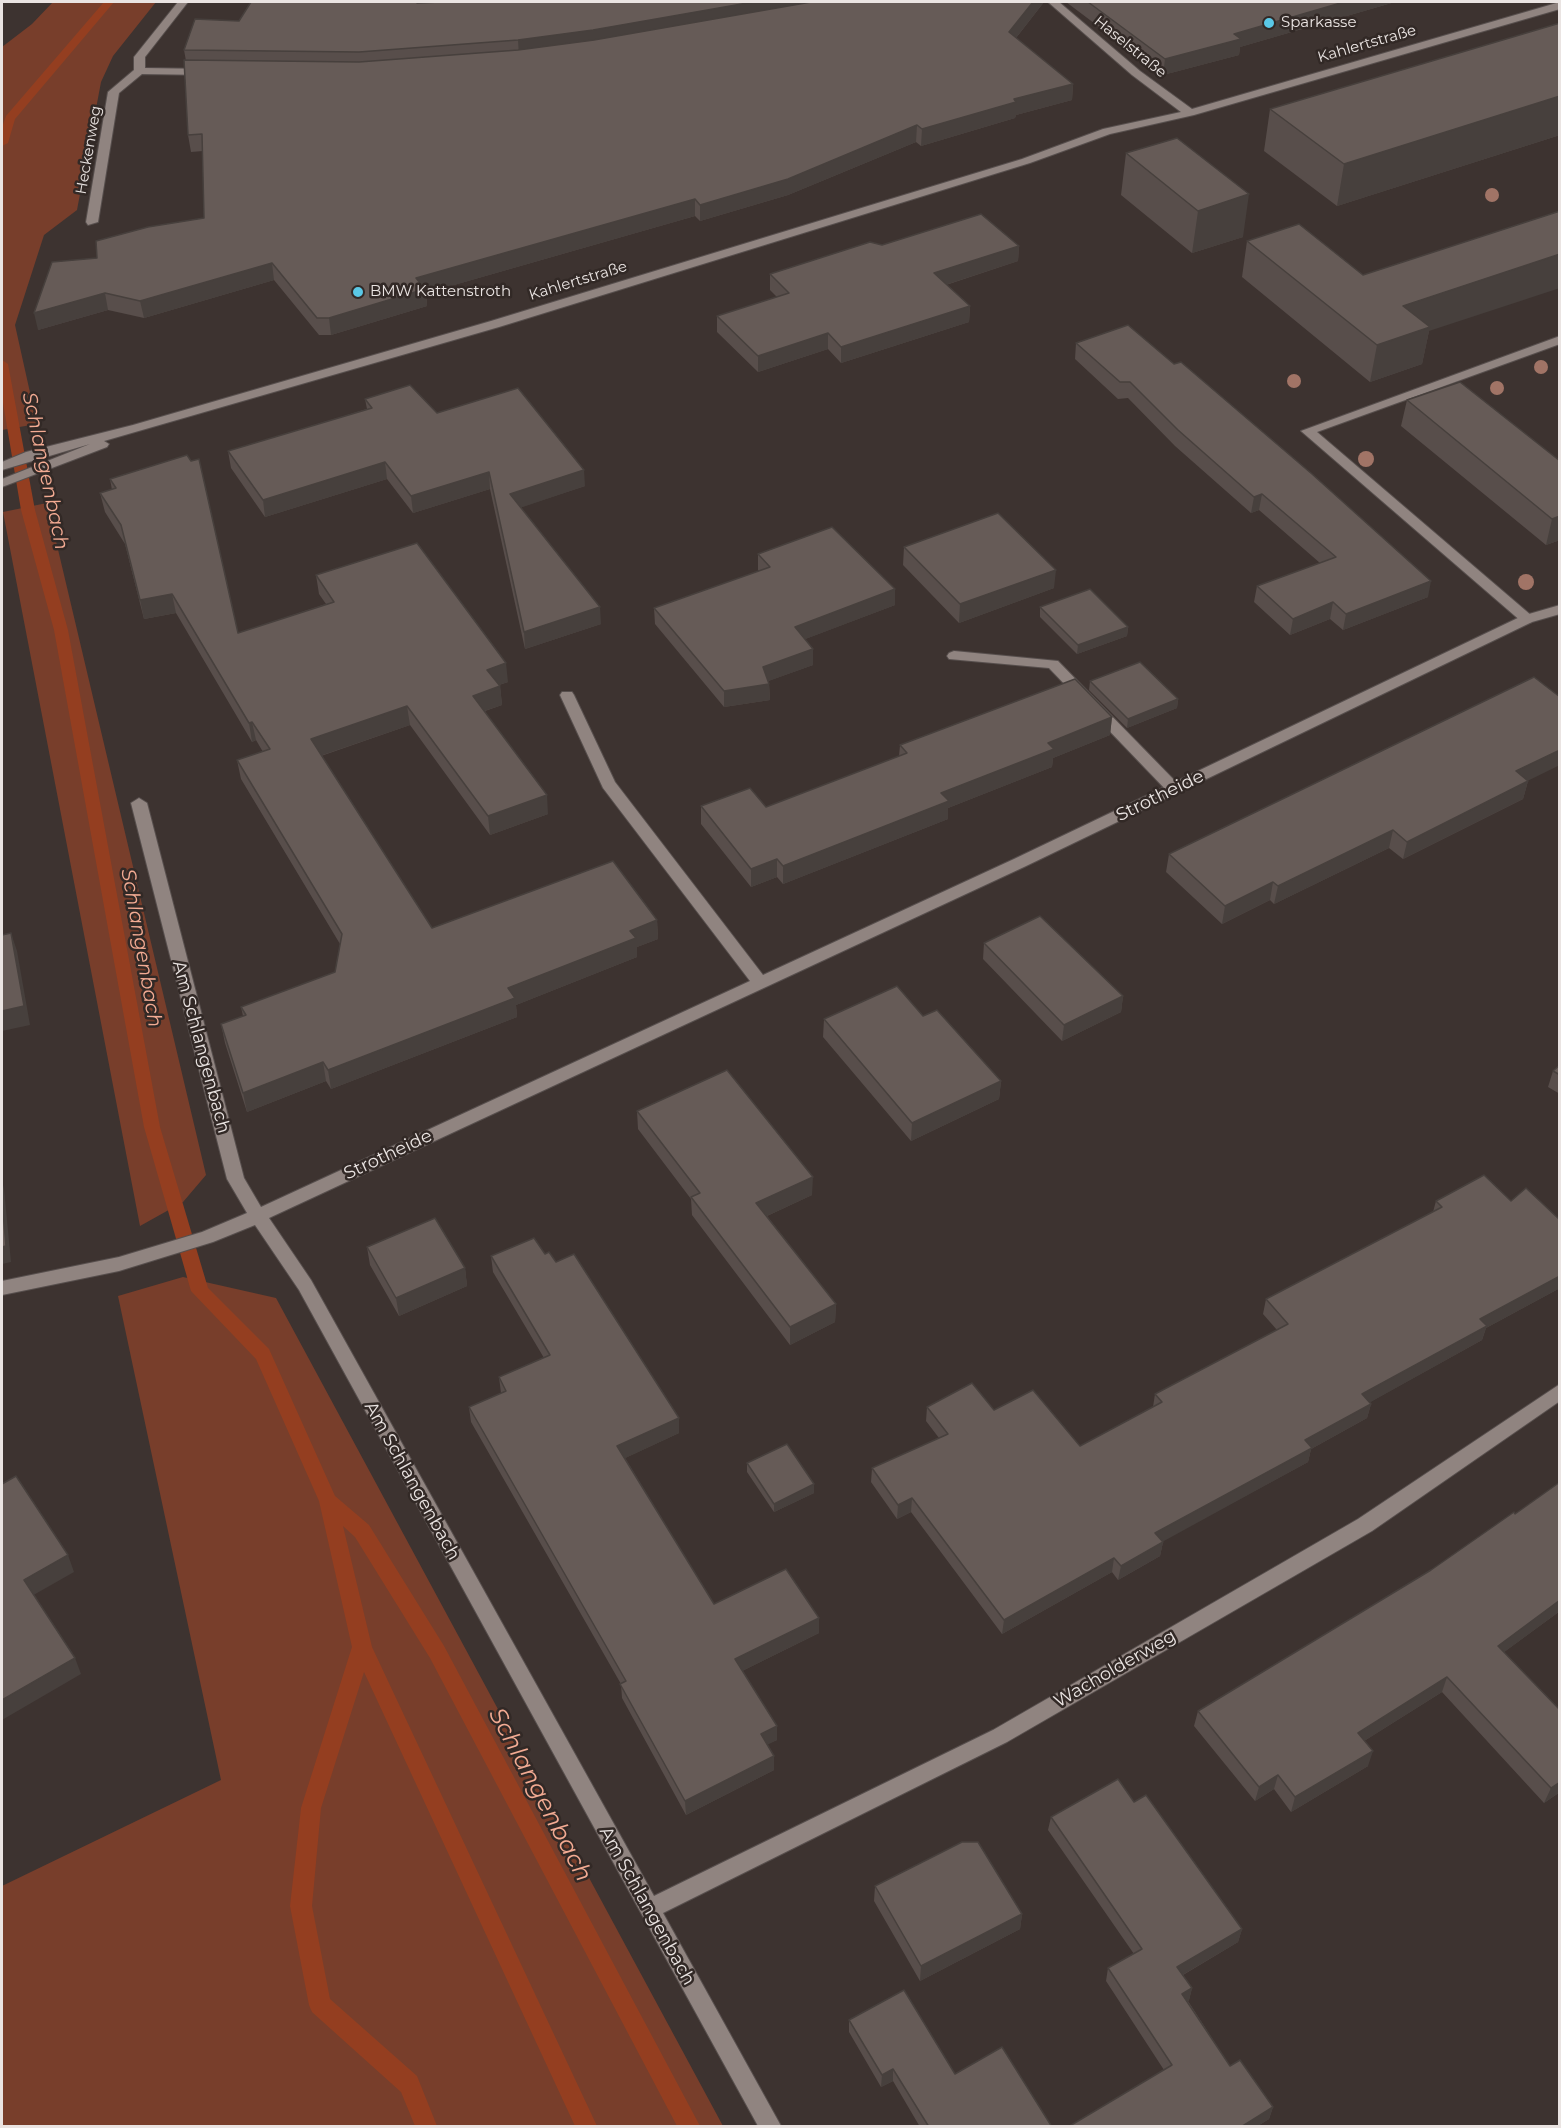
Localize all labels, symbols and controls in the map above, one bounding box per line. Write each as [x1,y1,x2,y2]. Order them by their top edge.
street label: Haselstraße [1090,12,1170,82]
place label: Sparkasse [1281,14,1356,32]
marker: Sparkasse [1262,16,1276,30]
street label: Kahlertstraße [1316,21,1418,67]
street label: Heckenweg [72,104,106,196]
street label: Kahlertstraße [527,258,629,304]
place label: BMW Kattenstroth [370,283,511,301]
marker: BMW Kattenstroth [351,285,365,299]
water label: Schlangenbach [17,390,73,552]
street label: Strotheide [1113,765,1207,827]
water label: Schlangenbach [115,867,167,1029]
street label: Am Schlangenbach [168,958,234,1136]
street label: Strotheide [340,1125,436,1185]
street label: Am Schlangenbach [359,1398,465,1564]
street label: Wacholderweg [1050,1625,1180,1713]
water label: Schlangenbach [482,1703,598,1887]
street label: Am Schlangenbach [594,1823,700,1989]

